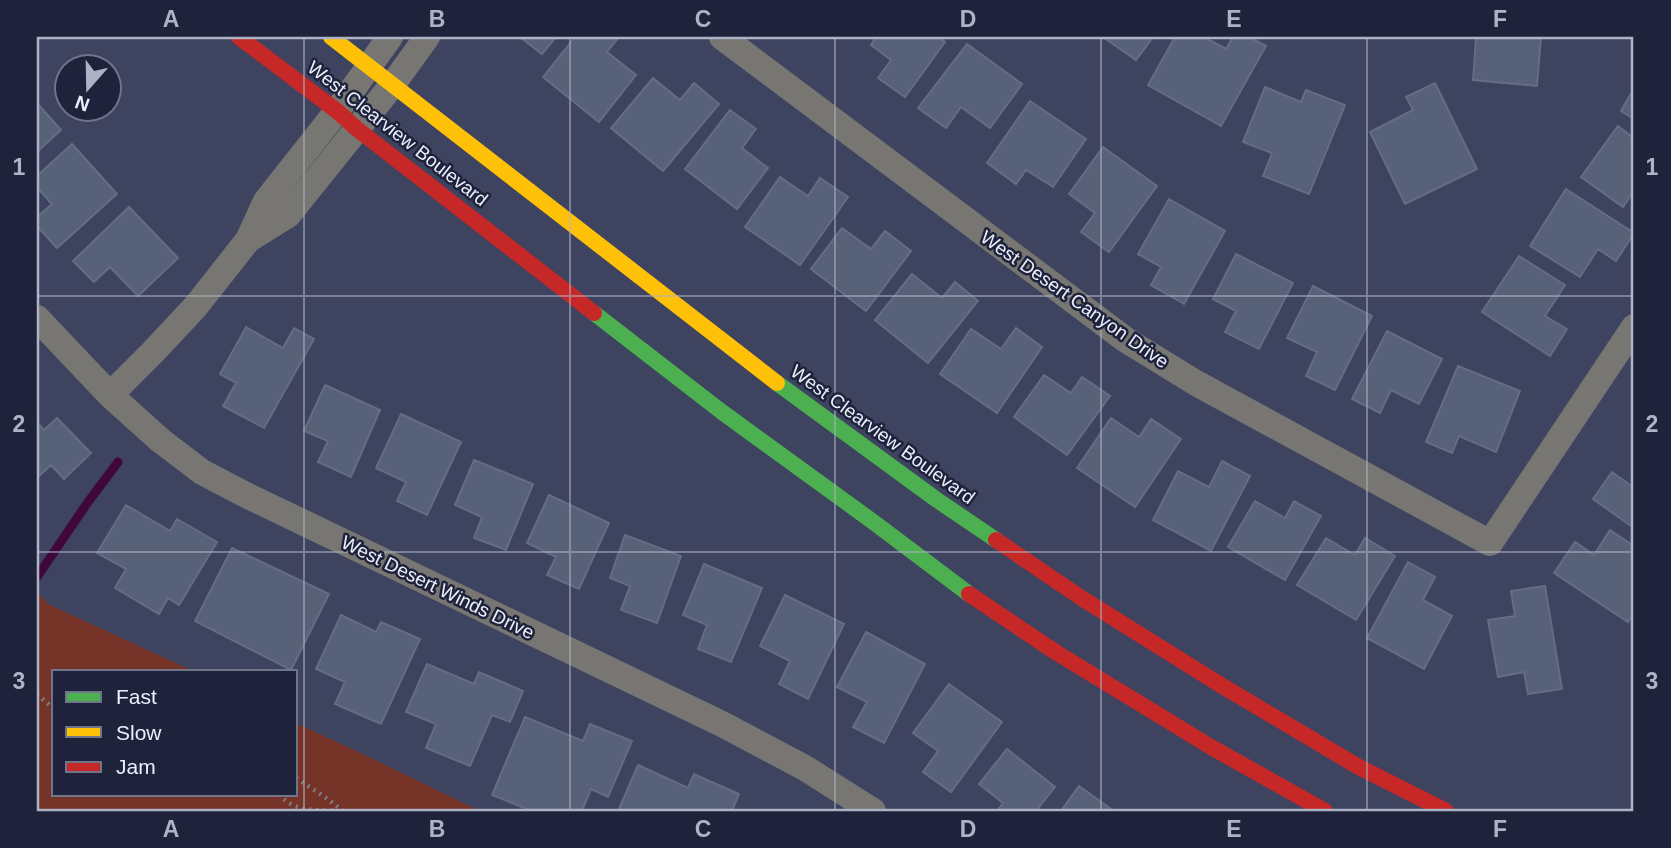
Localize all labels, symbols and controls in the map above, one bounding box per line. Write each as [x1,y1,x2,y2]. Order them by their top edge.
text: A [163,6,179,32]
text: B [429,6,445,32]
text: C [695,6,711,32]
text: D [960,6,976,32]
text: E [1226,6,1242,32]
text: F [1493,6,1507,32]
north arrow [52,52,122,122]
street label: West Clearview Boulevard [304,57,492,210]
text: N [72,91,92,116]
text: 1 [13,154,26,180]
text: 1 [1646,154,1659,180]
street label: West Desert Canyon Drive [977,226,1173,372]
street label: West Clearview Boulevard [787,361,979,508]
text: 2 [13,411,25,437]
text: 2 [1646,411,1658,437]
street label: West Desert Winds Drive [338,532,538,643]
text: 3 [13,668,25,694]
text: 3 [1646,668,1658,694]
legend [52,670,298,796]
text: Fast [116,685,157,708]
text: Slow [116,721,162,744]
text: Jam [116,755,156,778]
text: A [163,816,179,842]
text: B [429,816,445,842]
text: C [695,816,711,842]
text: D [960,816,976,842]
text: E [1226,816,1242,842]
text: F [1493,816,1507,842]

